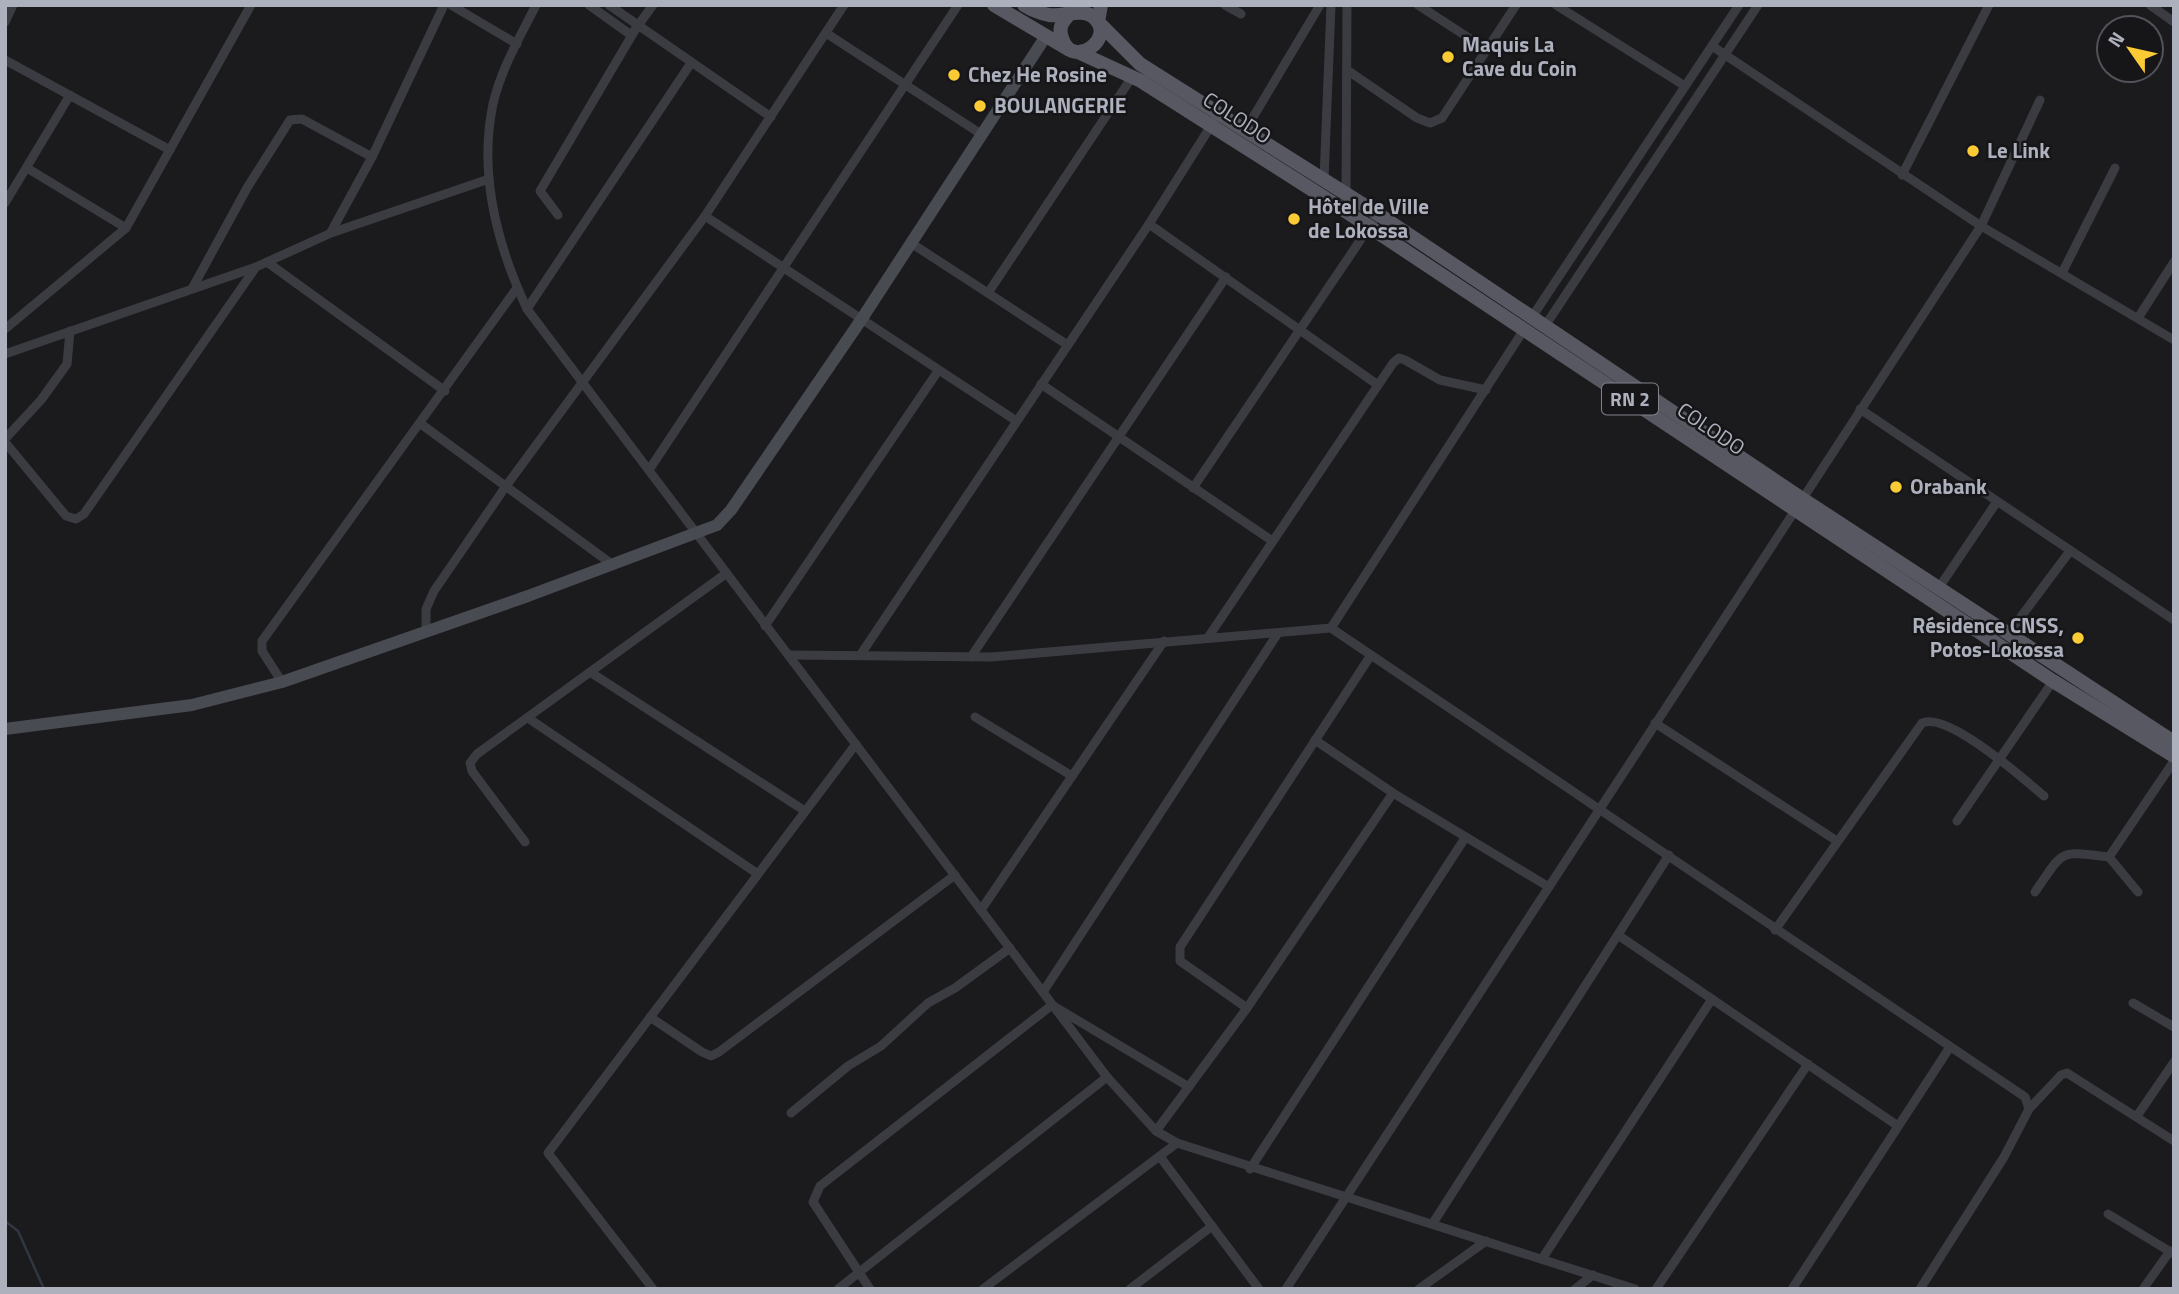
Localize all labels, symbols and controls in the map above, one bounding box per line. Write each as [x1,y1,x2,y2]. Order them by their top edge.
north arrow [2095,14,2165,84]
text: N [2100,26,2131,53]
place label: Maquis La Cave du Coin [1462,28,1577,84]
marker: Maquis La Cave du Coin [1440,49,1456,65]
place label: Chez He Rosine [968,58,1107,90]
marker: Chez He Rosine [946,67,962,83]
street label: COLODO [1197,83,1278,151]
place label: BOULANGERIE [994,89,1126,121]
marker: BOULANGERIE [972,98,988,114]
place label: Le Link [1987,134,2050,166]
marker: Le Link [1965,143,1981,159]
place label: Hôtel de Ville de Lokossa [1308,190,1429,246]
marker: Hôtel de Ville de Lokossa [1286,211,1302,227]
road number: RN 2 [1602,384,1658,414]
street label: COLODO [1671,394,1752,463]
place label: Orabank [1910,470,1987,502]
marker: Orabank [1888,479,1904,495]
place label: Résidence CNSS, Potos-Lokossa [1912,609,2064,665]
marker: Résidence CNSS, Potos-Lokossa [2070,630,2086,646]

